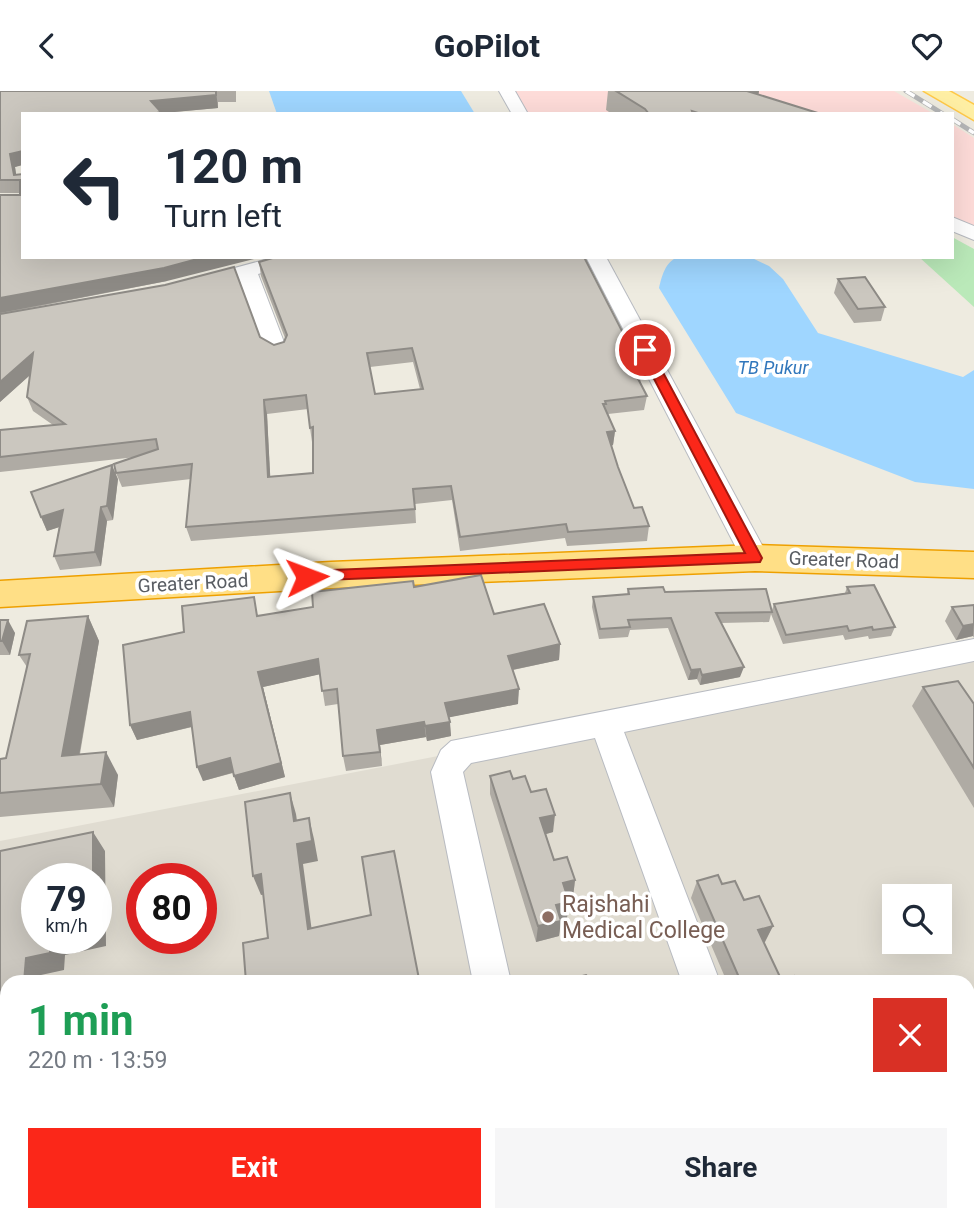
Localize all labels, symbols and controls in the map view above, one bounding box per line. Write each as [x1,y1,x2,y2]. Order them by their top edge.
icon: back [28,27,66,65]
text: GoPilot [434,27,540,65]
icon: heart [908,27,946,65]
text: 120 m [164,138,303,195]
icon: left [49,140,140,231]
text: Turn left [164,197,282,235]
pin [615,320,675,380]
icon: arrive [626,331,664,369]
water label: TB Pukur [738,357,809,378]
position arrow [270,540,344,614]
street label: Greater Road [788,547,900,573]
street label: Greater Road [137,569,249,597]
speed limit sign: 80 [126,863,217,954]
text: 79 [46,879,87,920]
map controls [882,884,952,954]
button: search [882,884,952,954]
place label: Rajshahi Medical College [562,891,725,944]
marker: Rajshahi Medical College [540,909,556,925]
text: km/h [45,915,88,936]
text: 1 min [28,996,134,1045]
button: close [873,998,947,1072]
text: 220 m · 13:59 [28,1047,167,1074]
button: Exit [28,1128,481,1208]
button: Share [495,1128,947,1208]

